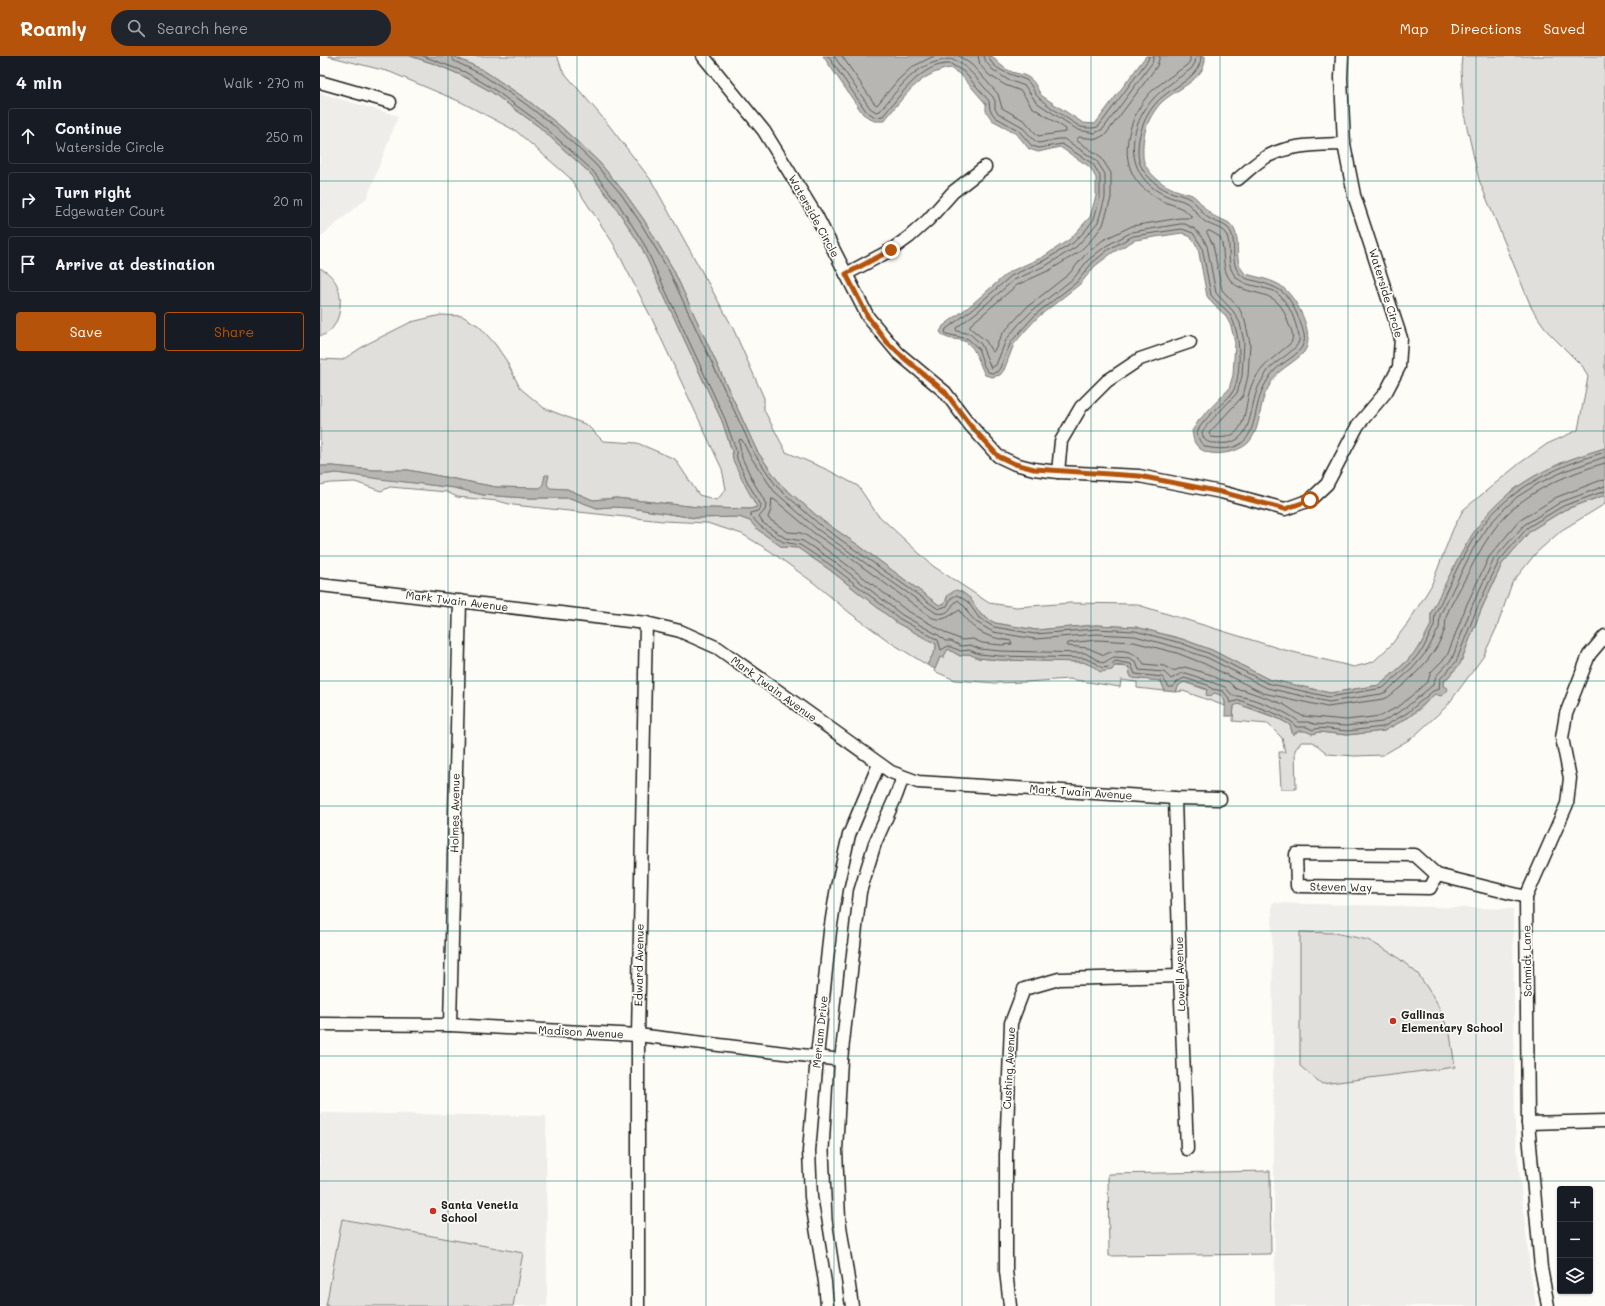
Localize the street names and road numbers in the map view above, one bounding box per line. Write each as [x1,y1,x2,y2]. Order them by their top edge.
street label: Waterside Circle [785,172,844,260]
street label: Waterside Circle [1366,246,1407,339]
street label: Mark Twain Avenue [405,587,509,614]
street label: Mark Twain Avenue [728,652,821,725]
street label: Holmes Avenue [446,773,463,853]
street label: Mark Twain Avenue [1029,780,1133,803]
street label: Steven Way [1310,878,1373,895]
street label: Edward Avenue [630,923,647,1006]
street label: Schmidt Lane [1518,925,1535,997]
street label: Lowell Avenue [1171,936,1188,1012]
street label: Meriam Drive [808,995,831,1069]
street label: Madison Avenue [538,1022,624,1041]
street label: Cushing Avenue [999,1026,1018,1110]

